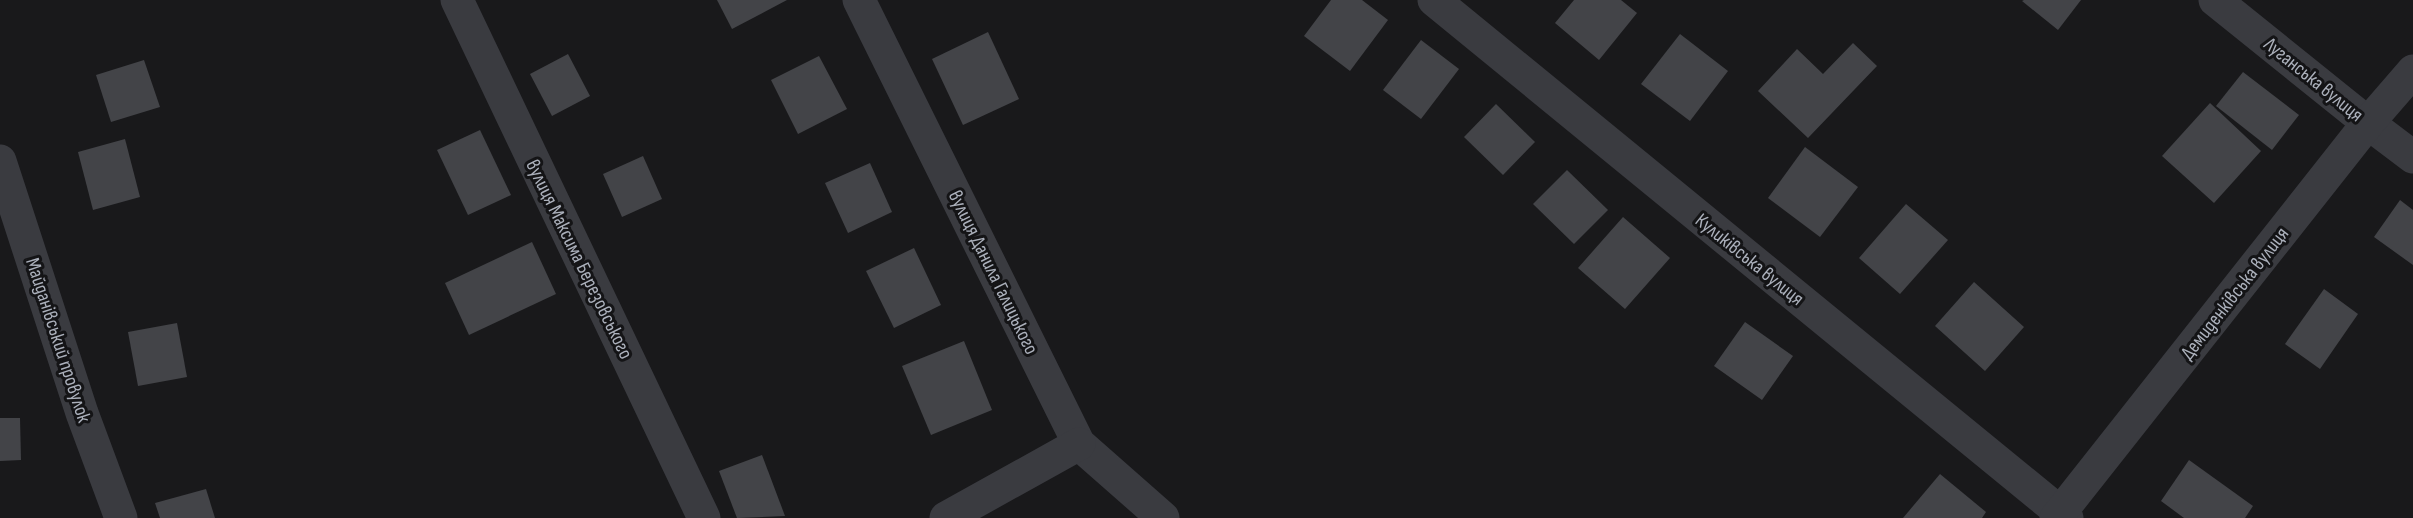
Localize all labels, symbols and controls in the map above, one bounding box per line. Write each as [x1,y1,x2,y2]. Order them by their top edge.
street label: Луганська вулиця [2258,32,2368,127]
street label: вулиця Максима Березовського [520,156,638,363]
street label: вулиця Данила Галицького [943,187,1043,358]
street label: Куликівська вулиця [1690,209,1809,311]
street label: Демиденківська вулиця [2176,222,2294,365]
street label: Майданівський провулок [20,255,96,426]

